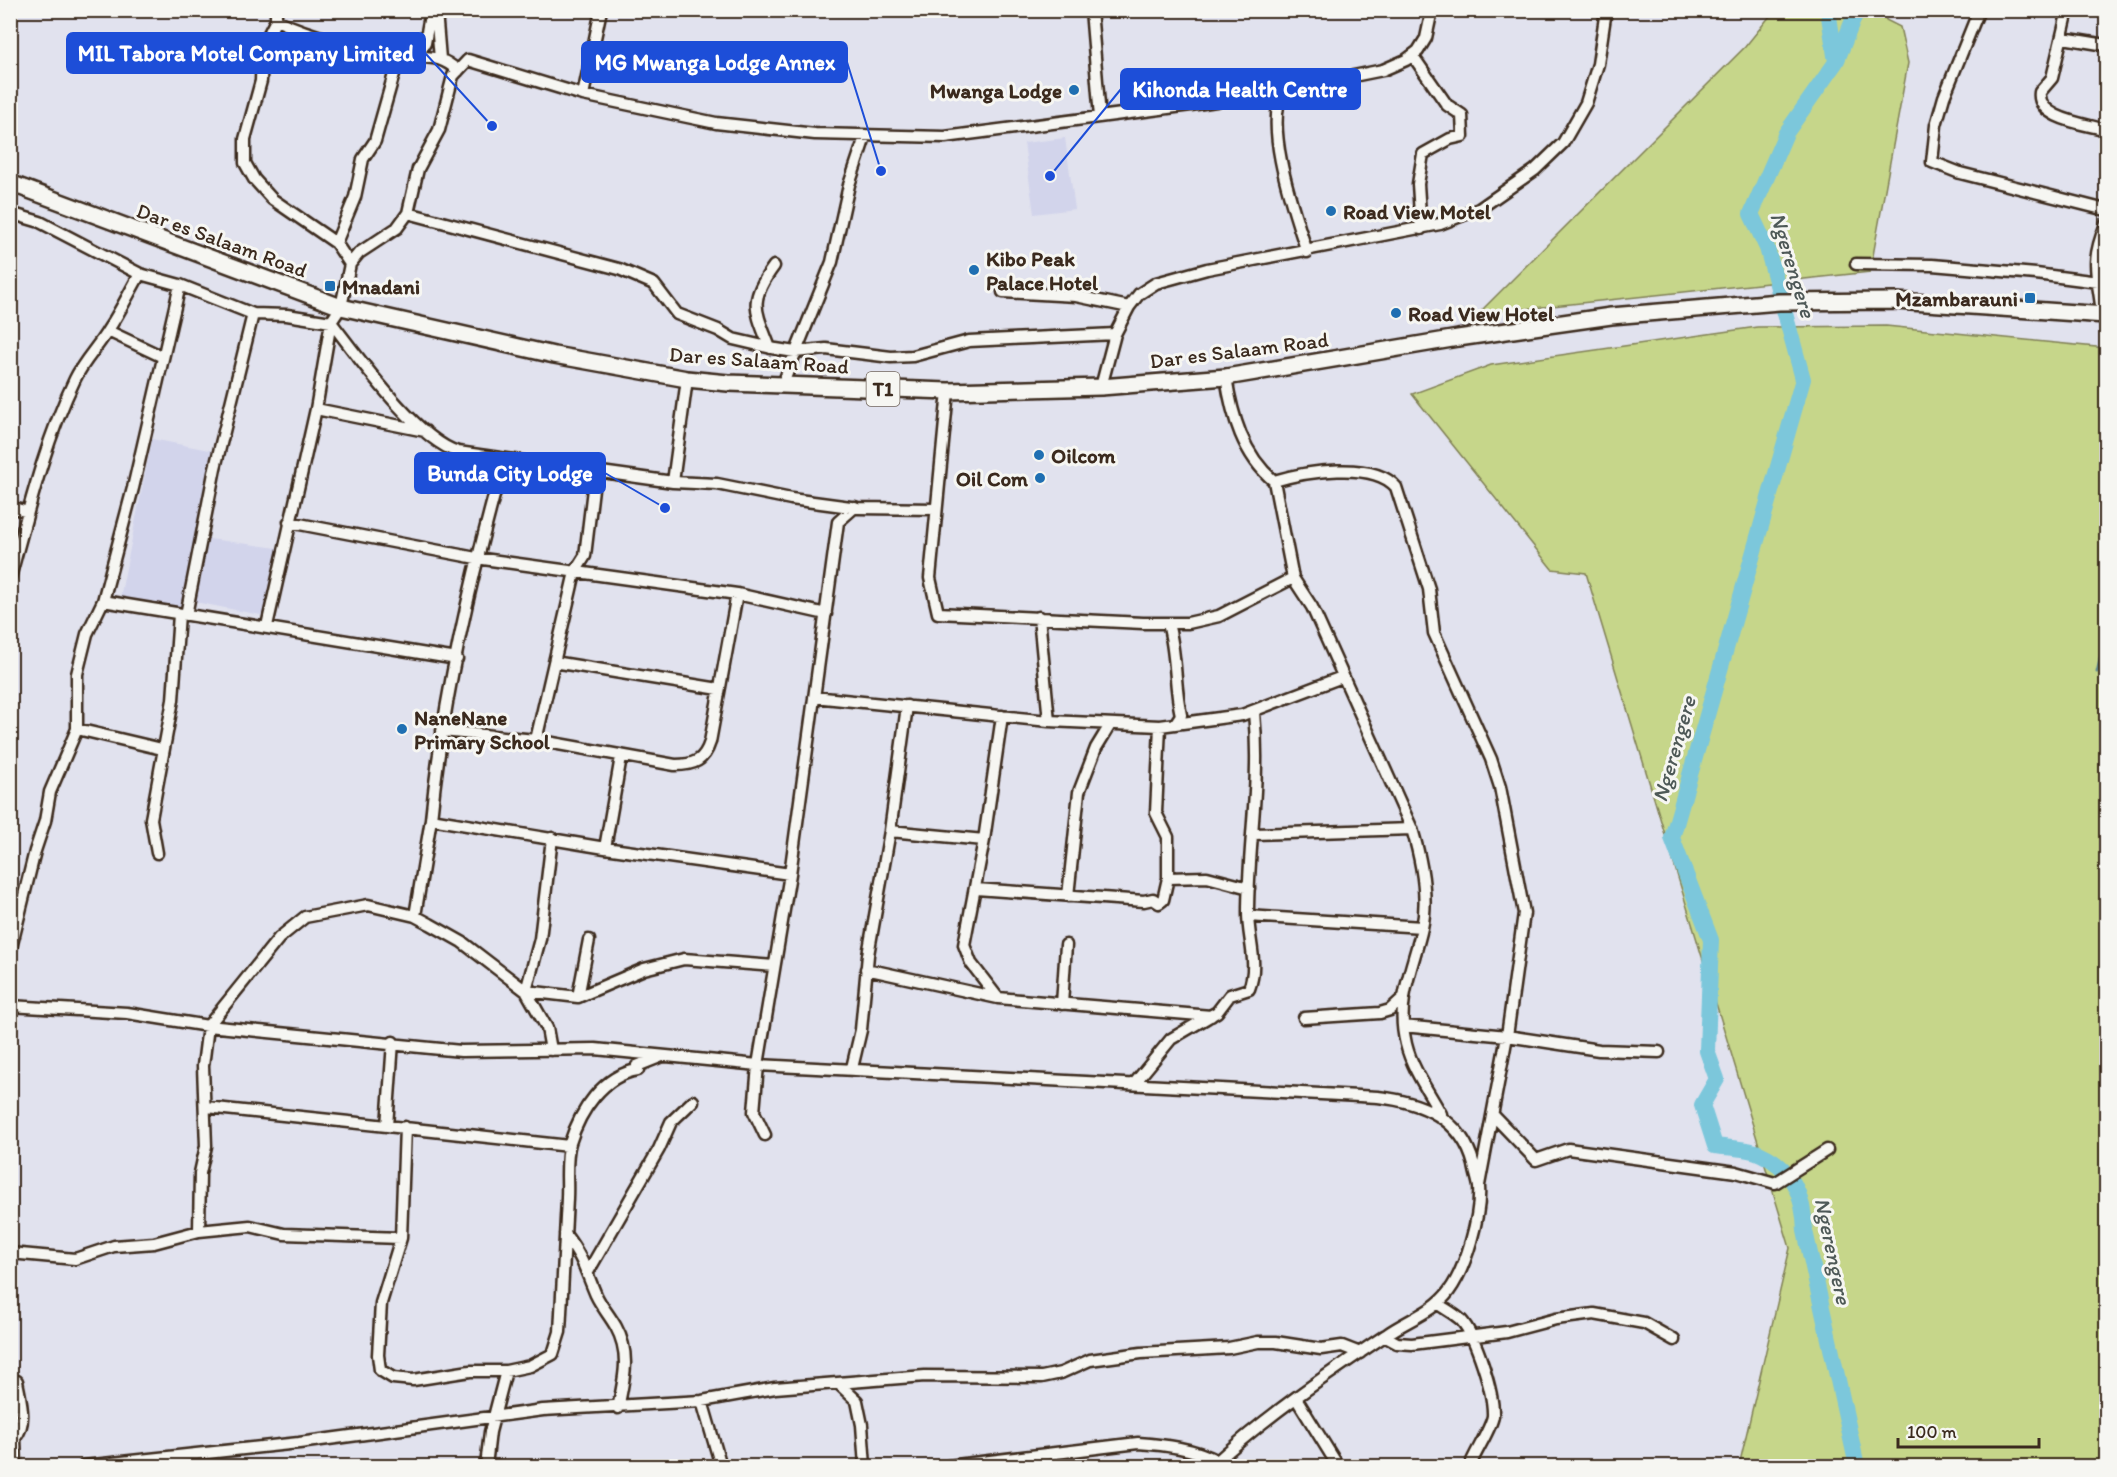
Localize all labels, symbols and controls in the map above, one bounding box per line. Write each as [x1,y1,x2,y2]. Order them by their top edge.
callout: MIL Tabora Motel Company Limited [67,33,425,73]
text: MIL Tabora Motel Company Limited [78,40,414,67]
callout: MG Mwanga Lodge Annex [582,42,847,82]
text: MG Mwanga Lodge Annex [595,49,836,76]
callout: Kihonda Health Centre [1121,69,1360,109]
text: Kihonda Health Centre [1132,76,1348,103]
place label: Mwanga Lodge [930,78,1062,104]
marker: Mwanga Lodge [1067,83,1081,97]
street label: Dar es Salaam Road [133,198,311,282]
place label: Road View Motel [1343,199,1492,224]
marker: Road View Motel [1324,204,1338,218]
water label: Ngerengere [1764,209,1822,322]
place label: Kibo Peak Palace Hotel [986,246,1099,295]
marker: Kibo Peak Palace Hotel [967,263,981,277]
place label: Mnadani [342,274,420,299]
marker: Mnadani [323,279,337,293]
place label: Mzambarauni [1895,286,2018,311]
marker: Mzambarauni [2023,291,2037,305]
place label: Road View Hotel [1408,301,1555,326]
marker: Road View Hotel [1389,306,1403,320]
street label: Dar es Salaam Road [1148,327,1330,373]
street label: Dar es Salaam Road [668,341,850,379]
road number: T1 [866,372,900,406]
place label: Oilcom [1051,443,1116,468]
marker: Oilcom [1032,448,1046,462]
callout: Bunda City Lodge [415,453,605,493]
text: Bunda City Lodge [427,460,593,487]
place label: Oil Com [956,466,1029,491]
marker: Oil Com [1033,471,1047,485]
water label: Ngerengere [1646,692,1702,805]
place label: NaneNane Primary School [414,705,551,755]
marker: NaneNane Primary School [395,722,409,736]
water label: Ngerengere [1809,1195,1858,1308]
scale bar [1898,1411,2039,1449]
text: 100 m [1907,1421,1957,1443]

